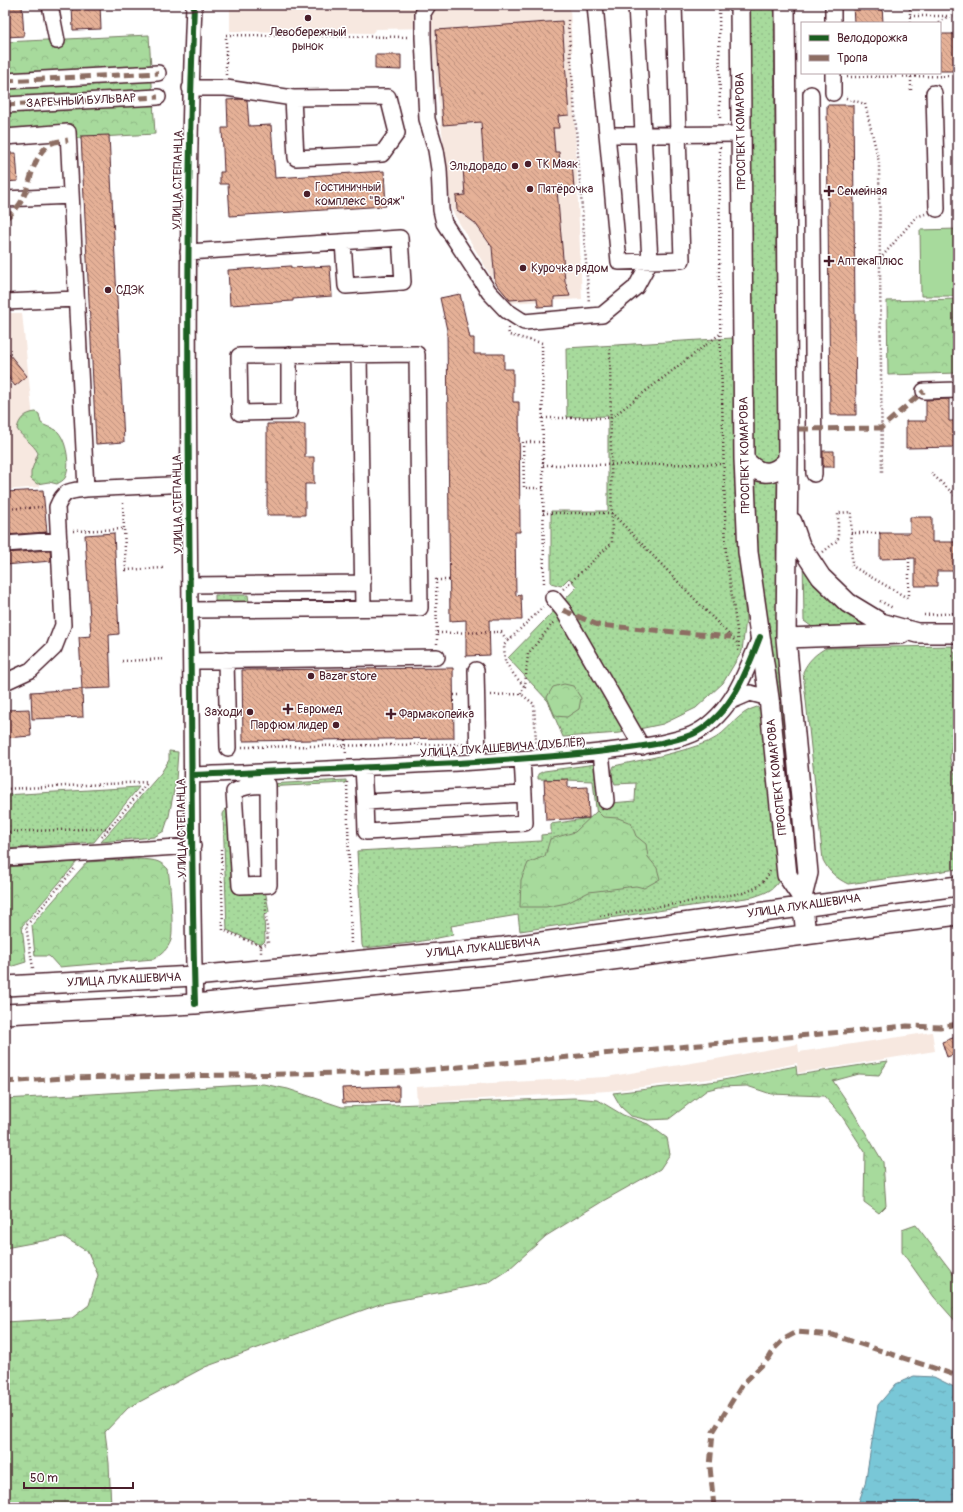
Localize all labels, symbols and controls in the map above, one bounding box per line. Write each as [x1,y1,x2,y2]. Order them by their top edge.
marker: Левобережный рынок [303,13,313,23]
legend [801,22,941,74]
place label: Левобережный рынок [269,25,347,54]
text: Велодорожка [837,31,908,46]
text: Тропа [837,51,868,66]
street label: ПРОСПЕКТ КОМАРОВА [732,72,750,190]
street label: ЗАРЕЧНЫЙ БУЛЬВАР [26,91,136,111]
street label: УЛИЦА СТЕПАНЦА [170,130,186,230]
place label: ТК Маяк [536,157,578,172]
place label: Эльдорадо [449,159,508,174]
marker: ТК Маяк [523,159,533,169]
marker: Эльдорадо [510,161,520,171]
place label: Гостиничный комплекс "Вояж" [315,180,405,209]
place label: Пятёрочка [538,182,594,197]
marker: Пятёрочка [525,184,535,194]
place label: Семейная [837,184,887,199]
marker: Семейная [824,186,834,196]
marker: Гостиничный комплекс "Вояж" [302,189,312,199]
place label: АптекаПлюс [837,254,904,269]
marker: АптекаПлюс [824,256,834,266]
place label: Курочка рядом [531,261,609,276]
marker: Курочка рядом [518,263,528,273]
place label: СДЭК [116,283,145,298]
marker: СДЭК [103,285,113,295]
street label: ПРОСПЕКТ КОМАРОВА [736,396,754,514]
street label: УЛИЦА СТЕПАНЦА [170,454,186,554]
place label: Bazar store [319,669,377,684]
marker: Bazar store [306,671,316,681]
place label: Евромед [297,702,343,717]
marker: Евромед [282,703,294,715]
place label: Заходи [204,705,243,720]
marker: Заходи [245,707,255,717]
place label: Фармакопейка [399,707,474,722]
marker: Фармакопейка [386,709,396,719]
place label: Парфюм лидер [251,718,328,733]
street label: ПРОСПЕКТ КОМАРОВА [763,718,791,836]
marker: Парфюм лидер [331,720,341,730]
street label: УЛИЦА ЛУКАШЕВИЧА (ДУБЛЁР) [419,734,586,761]
street label: УЛИЦА СТЕПАНЦА [174,778,190,878]
street label: УЛИЦА ЛУКАШЕВИЧА [746,891,862,921]
street label: УЛИЦА ЛУКАШЕВИЧА [425,935,541,961]
street label: УЛИЦА ЛУКАШЕВИЧА [66,969,182,990]
scale bar [24,1464,133,1490]
text: 50 m [30,1471,58,1486]

